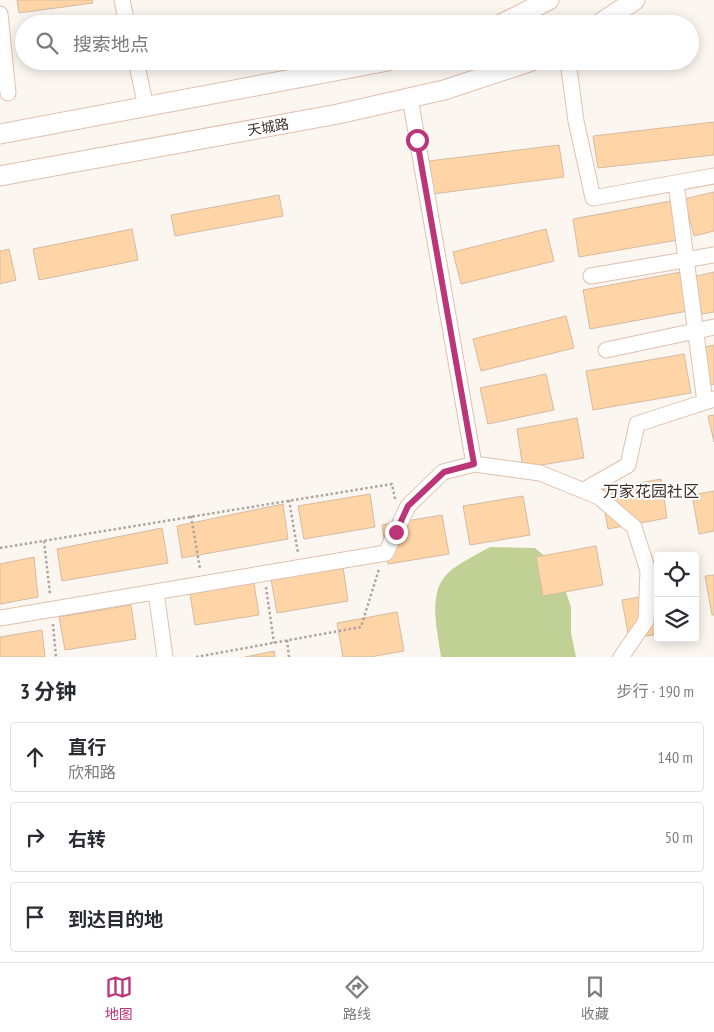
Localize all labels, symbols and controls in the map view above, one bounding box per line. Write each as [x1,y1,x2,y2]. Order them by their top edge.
search box [15,15,699,70]
icon: search [33,29,61,57]
text: 搜索地点 [73,32,149,56]
street label: 天城路 [246,114,290,140]
route start [406,129,429,152]
district label: 万家花园社区 [603,481,699,501]
route end [385,521,408,544]
map controls [654,552,699,642]
button: locate [654,552,699,597]
button: layers [654,597,699,642]
text: 3 分钟 [20,678,76,705]
text: 步行 · 190 m [616,681,694,701]
text: 直行 [68,735,106,759]
icon: ahead [21,743,49,771]
text: 140 m [658,747,693,767]
text: 欣和路 [68,762,116,782]
icon: right [21,823,49,851]
text: 右转 [68,827,106,851]
text: 50 m [665,827,693,847]
icon: arrive [21,903,49,931]
text: 到达目的地 [68,907,163,931]
tab: 地图 [105,973,133,1023]
tab: 路线 [343,973,371,1023]
tab: 收藏 [581,973,609,1023]

